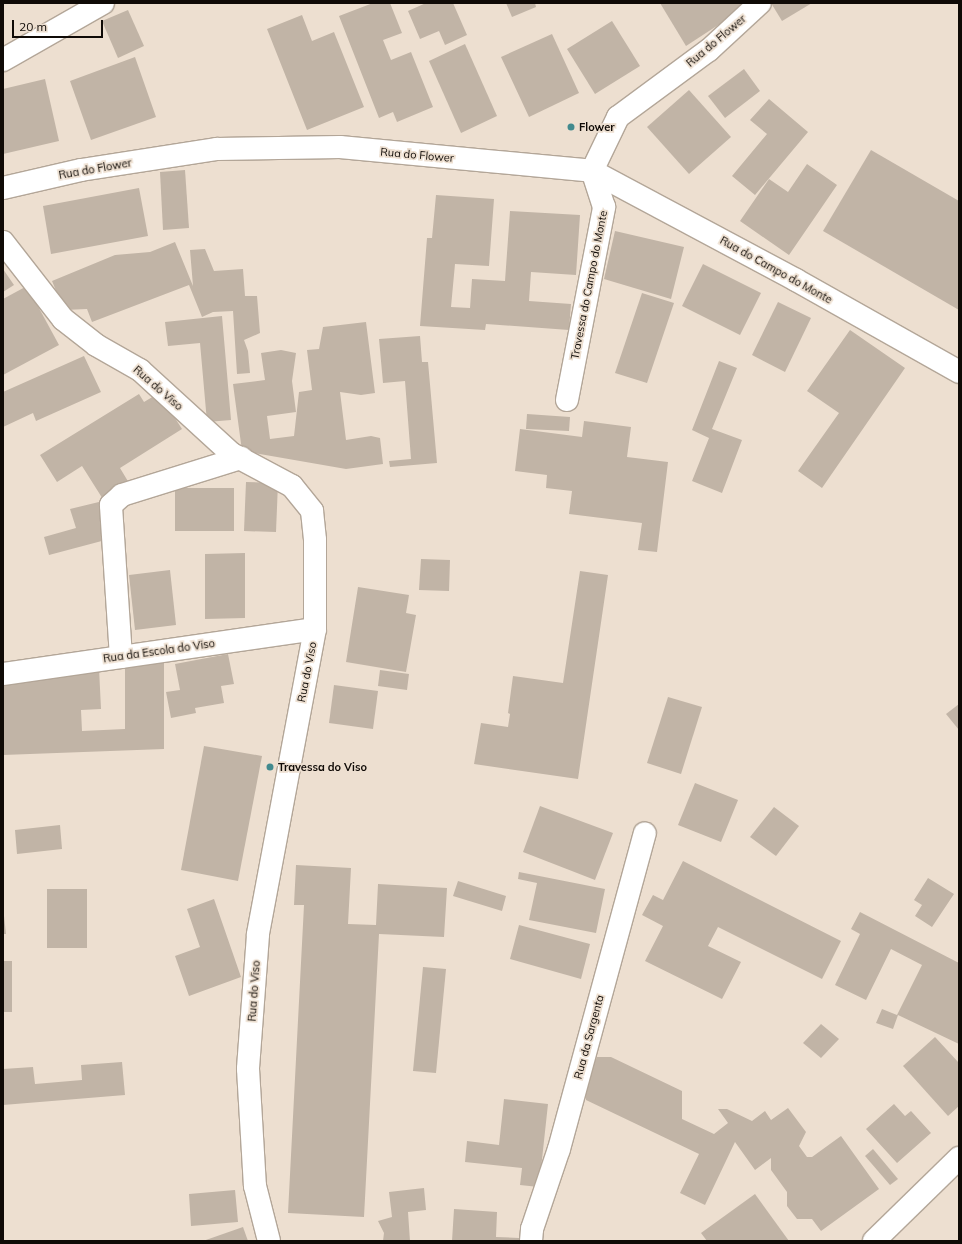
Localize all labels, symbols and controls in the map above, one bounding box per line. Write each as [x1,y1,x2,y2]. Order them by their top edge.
scale bar [14,12,105,38]
street label: Rua do Flower [684,12,748,70]
text: 20 m [19,19,47,34]
place label: Flower [579,120,615,134]
marker: Flower [566,122,576,132]
street label: Rua do Flower [380,145,454,165]
street label: Rua do Flower [58,156,132,182]
street label: Travessa do Campo do Monte [568,210,610,360]
street label: Rua do Campo do Monte [718,234,834,306]
street label: Rua do Viso [131,363,185,413]
street label: Rua da Escola do Viso [102,637,216,665]
street label: Rua do Viso [295,641,319,703]
place label: Travessa do Viso [278,760,367,774]
marker: Travessa do Viso [265,762,275,772]
street label: Rua do Viso [245,960,263,1022]
street label: Rua da Sargenta [571,994,607,1080]

